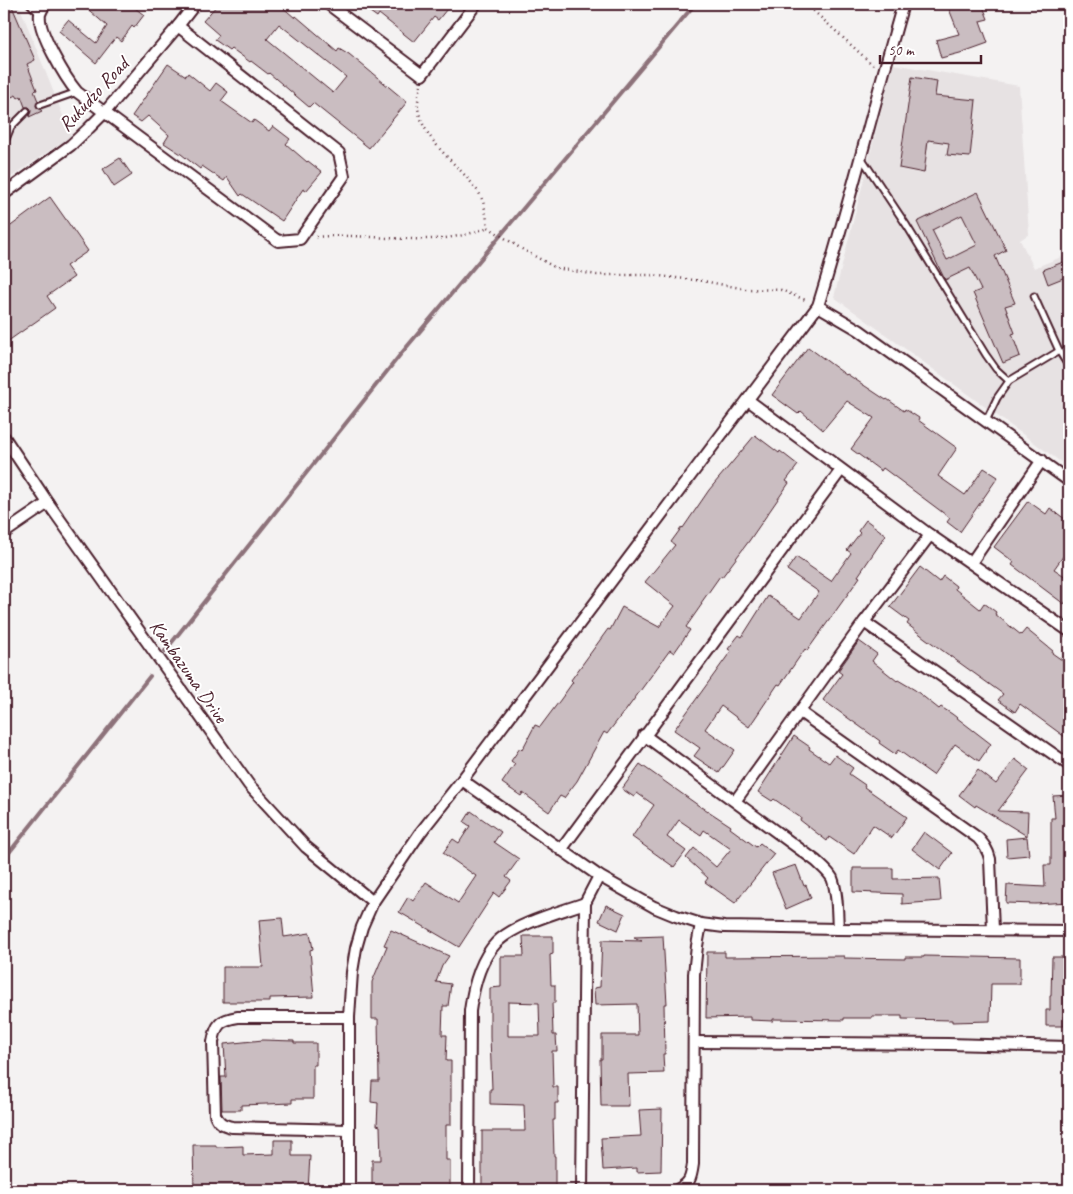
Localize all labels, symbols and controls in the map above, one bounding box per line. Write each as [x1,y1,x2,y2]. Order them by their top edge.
scale bar [880,32,982,64]
text: 50 m [888,41,915,60]
street label: Rukudzo Road [53,50,136,137]
street label: Kambazuma Drive [144,615,234,729]

